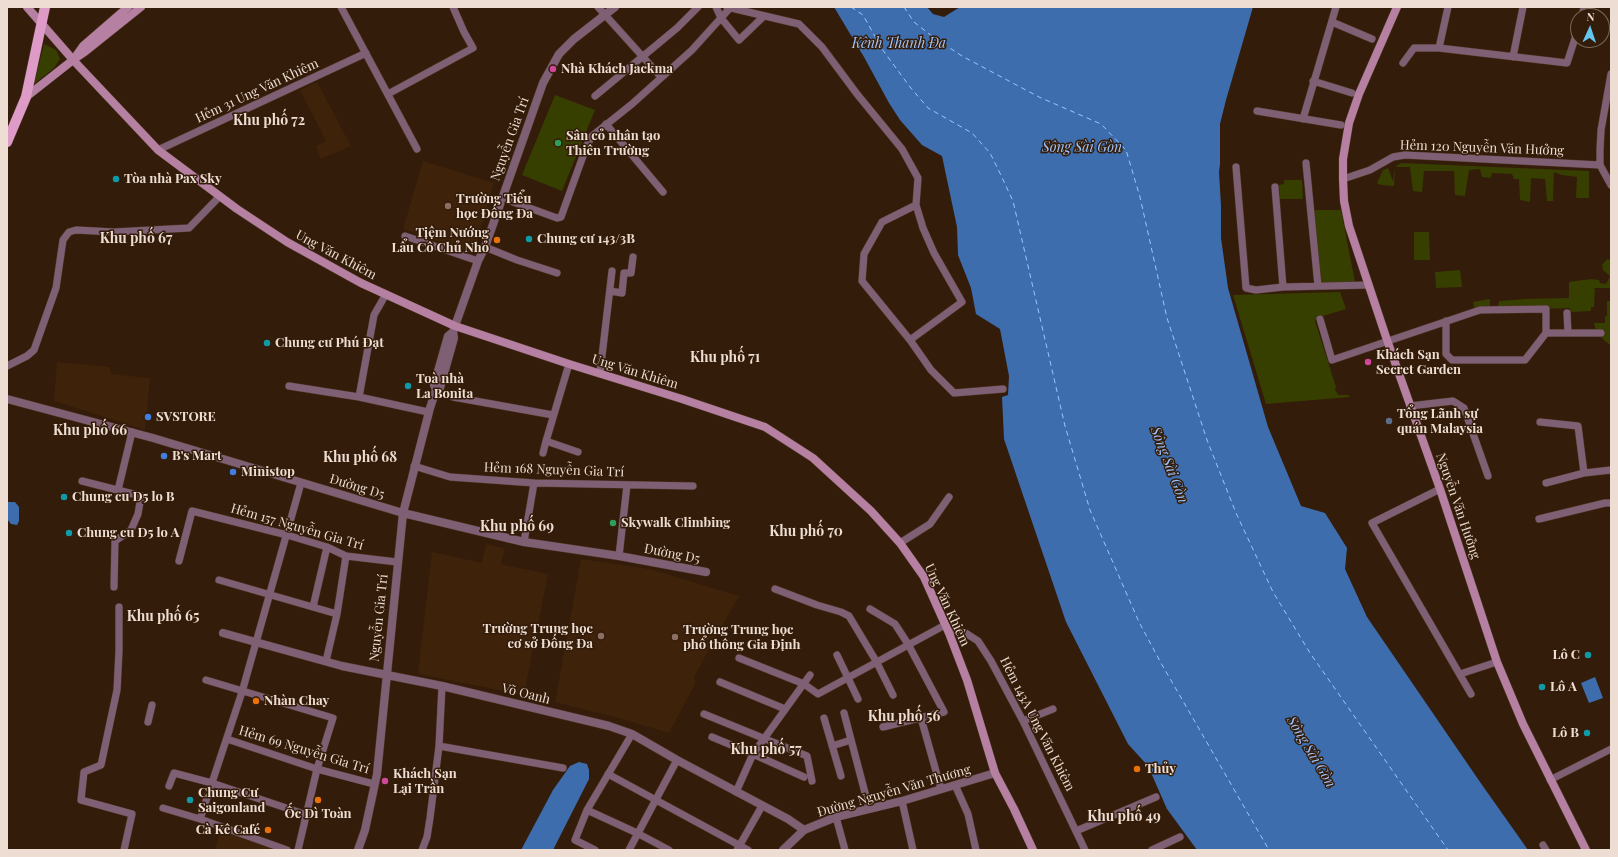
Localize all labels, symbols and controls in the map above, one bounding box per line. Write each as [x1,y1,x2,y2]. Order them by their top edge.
north arrow [1570,8,1610,48]
text: N [1586,9,1595,24]
water label: Kênh Thanh Đa [852,36,946,52]
street label: Hẻm 31 Ung Văn Khiêm [193,56,321,126]
place label: Nhà Khách Jackma [561,61,673,77]
marker: Nhà Khách Jackma [548,64,558,74]
street label: Nguyễn Gia Trí [488,95,532,183]
district label: Khu phố 72 [233,113,305,129]
place label: Sân cỏ nhân tạo Thiên Trường [566,128,660,159]
street label: Hẻm 120 Nguyễn Văn Hưởng [1400,137,1564,159]
marker: Sân cỏ nhân tạo Thiên Trường [553,138,563,148]
water label: Sông Sài Gòn [1042,140,1122,156]
place label: Tòa nhà Pax Sky [124,171,222,187]
marker: Tòa nhà Pax Sky [111,174,121,184]
place label: Trường Tiểu học Đống Đa [456,191,533,222]
marker: Trường Tiểu học Đống Đa [443,201,453,211]
place label: Tịệm Nướng Lẩu Cô Chủ Nhỏ [391,225,489,256]
street label: Ung Văn Khiêm [293,227,379,283]
district label: Khu phố 67 [100,231,172,247]
place label: Chung cư 143/3B [537,231,635,247]
marker: Chung cư 143/3B [524,234,534,244]
marker: Tịệm Nướng Lẩu Cô Chủ Nhỏ [492,235,502,245]
place label: Chung cư Phú Đạt [275,335,384,351]
marker: Chung cư Phú Đạt [262,338,272,348]
place label: Khách Sạn Secret Garden [1376,347,1461,378]
district label: Khu phố 71 [690,350,760,366]
street label: Ung Văn Khiêm [590,351,680,393]
marker: Khách Sạn Secret Garden [1363,357,1373,367]
place label: Toà nhà La Bonita [416,371,473,402]
marker: Toà nhà La Bonita [403,381,413,391]
place label: Tổng Lãnh sự quán Malaysia [1397,406,1483,437]
place label: SVSTORE [156,409,216,425]
marker: SVSTORE [143,412,153,422]
marker: Tổng Lãnh sự quán Malaysia [1384,416,1394,426]
district label: Khu phố 66 [53,423,127,439]
water label: Sông Sài Gòn [1147,425,1191,505]
place label: B's Mart [172,448,222,464]
district label: Khu phố 68 [323,450,397,466]
marker: B's Mart [159,451,169,461]
street label: Nguyễn Văn Hưởng [1433,451,1483,561]
street label: Hẻm 168 Nguyễn Gia Trí [484,460,624,480]
place label: Ministop [241,464,295,480]
marker: Ministop [228,467,238,477]
street label: Đường D5 [328,471,386,503]
place label: Chung cu D5 lo B [72,489,175,505]
marker: Chung cu D5 lo B [59,492,69,502]
street label: Hẻm 157 Nguyễn Gia Trí [229,501,365,553]
place label: Skywalk Climbing [621,515,730,531]
marker: Skywalk Climbing [608,518,618,528]
district label: Khu phố 69 [480,519,554,535]
district label: Khu phố 70 [769,524,843,540]
place label: Chung cu D5 lo A [77,525,179,541]
marker: Chung cu D5 lo A [64,528,74,538]
street label: Đường D5 [643,541,701,567]
street label: Ung Văn Khiêm [921,561,973,649]
street label: Nguyễn Gia Trí [367,574,391,662]
district label: Khu phố 65 [127,609,199,625]
place label: Trường Trung học cơ sở Đống Đa [482,621,593,652]
place label: Trường Trung học phổ thông Gia Định [683,622,800,653]
marker: Trường Trung học cơ sở Đống Đa [596,631,606,641]
marker: Trường Trung học phổ thông Gia Định [670,632,680,642]
place label: Lô C [1553,647,1580,663]
marker: Lô C [1583,650,1593,660]
street label: Hẻm 143A Ung Văn Khiêm [996,654,1078,794]
place label: Lô A [1550,679,1577,695]
street label: Võ Oanh [500,680,552,708]
marker: Lô A [1537,682,1547,692]
place label: Nhàn Chay [264,693,329,709]
marker: Nhàn Chay [251,696,261,706]
district label: Khu phố 56 [868,709,940,725]
water label: Sông Sài Gòn [1283,713,1339,791]
street label: Hẻm 69 Nguyễn Gia Trí [237,723,371,777]
place label: Lô B [1552,725,1579,741]
marker: Lô B [1582,728,1592,738]
district label: Khu phố 57 [730,742,802,758]
place label: Thủy [1145,761,1176,777]
street label: Đường Nguyễn Văn Thương [815,762,973,820]
marker: Thủy [1132,764,1142,774]
place label: Khách Sạn Lại Trần [393,766,457,797]
marker: Khách Sạn Lại Trần [380,776,390,786]
place label: Chung Cư Saigonland [198,785,265,816]
marker: Chung Cư Saigonland [185,795,195,805]
marker: Ốc Dì Toàn [313,795,323,805]
place label: Ốc Dì Toàn [284,806,352,822]
district label: Khu phố 49 [1087,809,1161,825]
place label: Cà Kê Café [196,822,260,838]
marker: Cà Kê Café [263,825,273,835]

